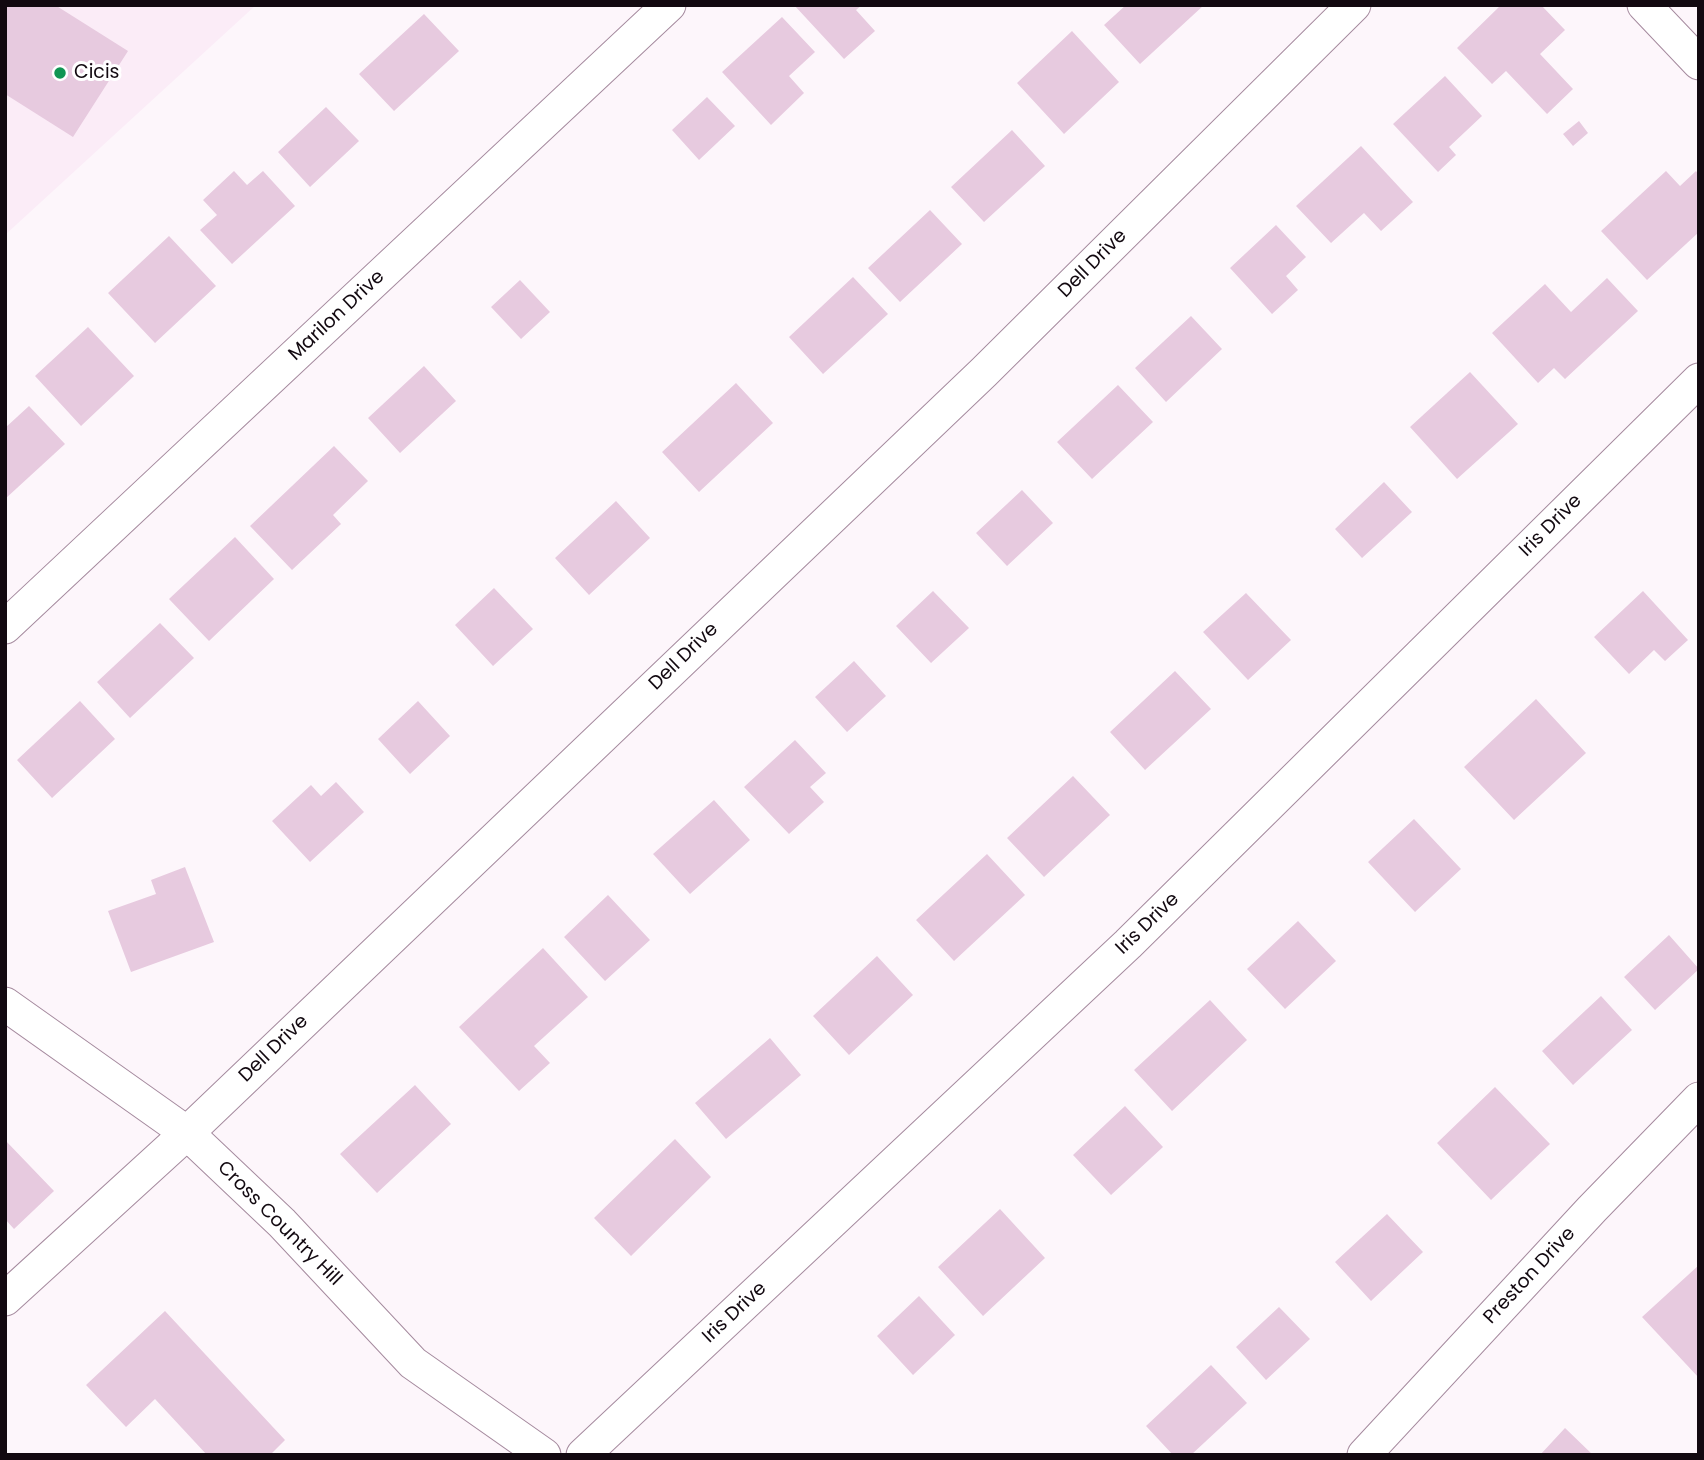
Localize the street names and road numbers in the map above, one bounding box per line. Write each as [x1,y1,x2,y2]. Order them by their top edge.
street label: Dell Drive [1054,225,1132,303]
street label: Marilon Drive [284,266,390,366]
street label: Iris Drive [1515,490,1587,562]
street label: Dell Drive [645,618,723,696]
street label: Iris Drive [1112,888,1184,960]
street label: Dell Drive [235,1010,313,1088]
street label: Cross Country Hill [212,1157,346,1291]
street label: Preston Drive [1479,1223,1581,1329]
street label: Iris Drive [698,1278,772,1348]

